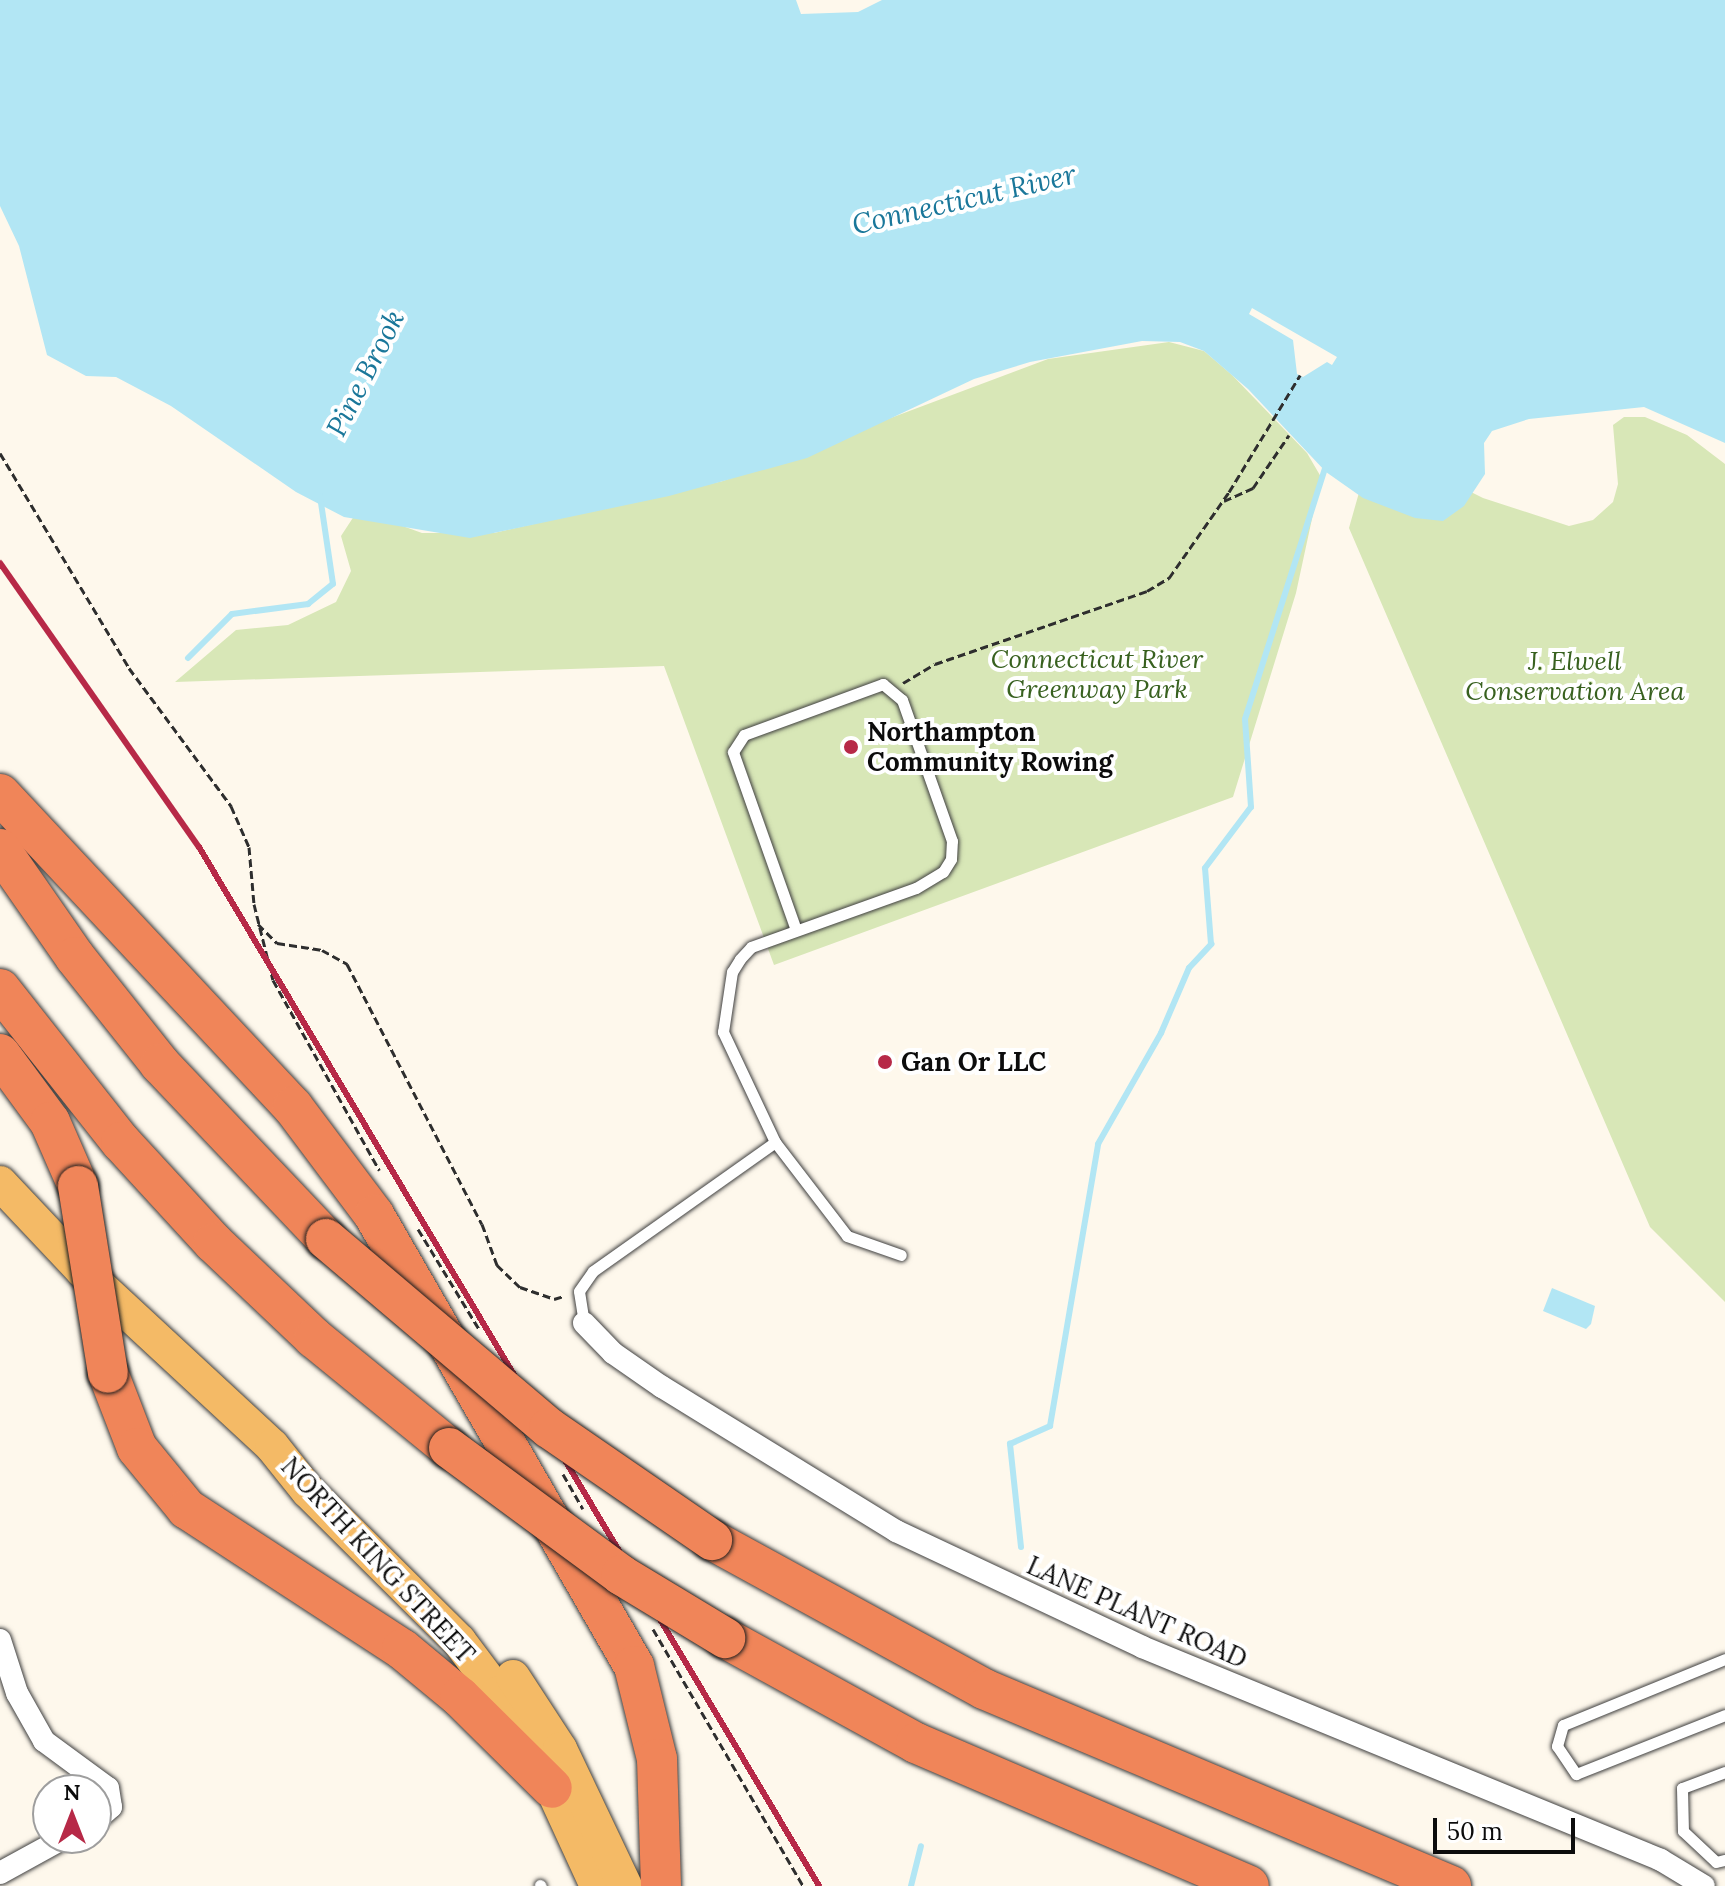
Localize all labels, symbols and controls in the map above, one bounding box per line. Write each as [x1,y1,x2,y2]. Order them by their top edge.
water label: Connecticut River [849,157,1079,241]
water label: Pine Brook [319,304,411,442]
park label: Connecticut River Greenway Park [991,643,1203,704]
park label: J. Elwell Conservation Area [1465,645,1685,706]
place label: Northampton Community Rowing [867,716,1113,778]
marker: Northampton Community Rowing [842,738,860,756]
place label: Gan Or LLC [901,1046,1046,1078]
marker: Gan Or LLC [876,1053,894,1071]
street label: NORTH KING STREET [275,1451,481,1669]
street label: LANE PLANT ROAD [1022,1549,1252,1675]
north arrow [32,1774,112,1854]
text: N [63,1778,81,1806]
scale bar [1437,1802,1579,1852]
text: 50 m [1447,1816,1503,1847]

